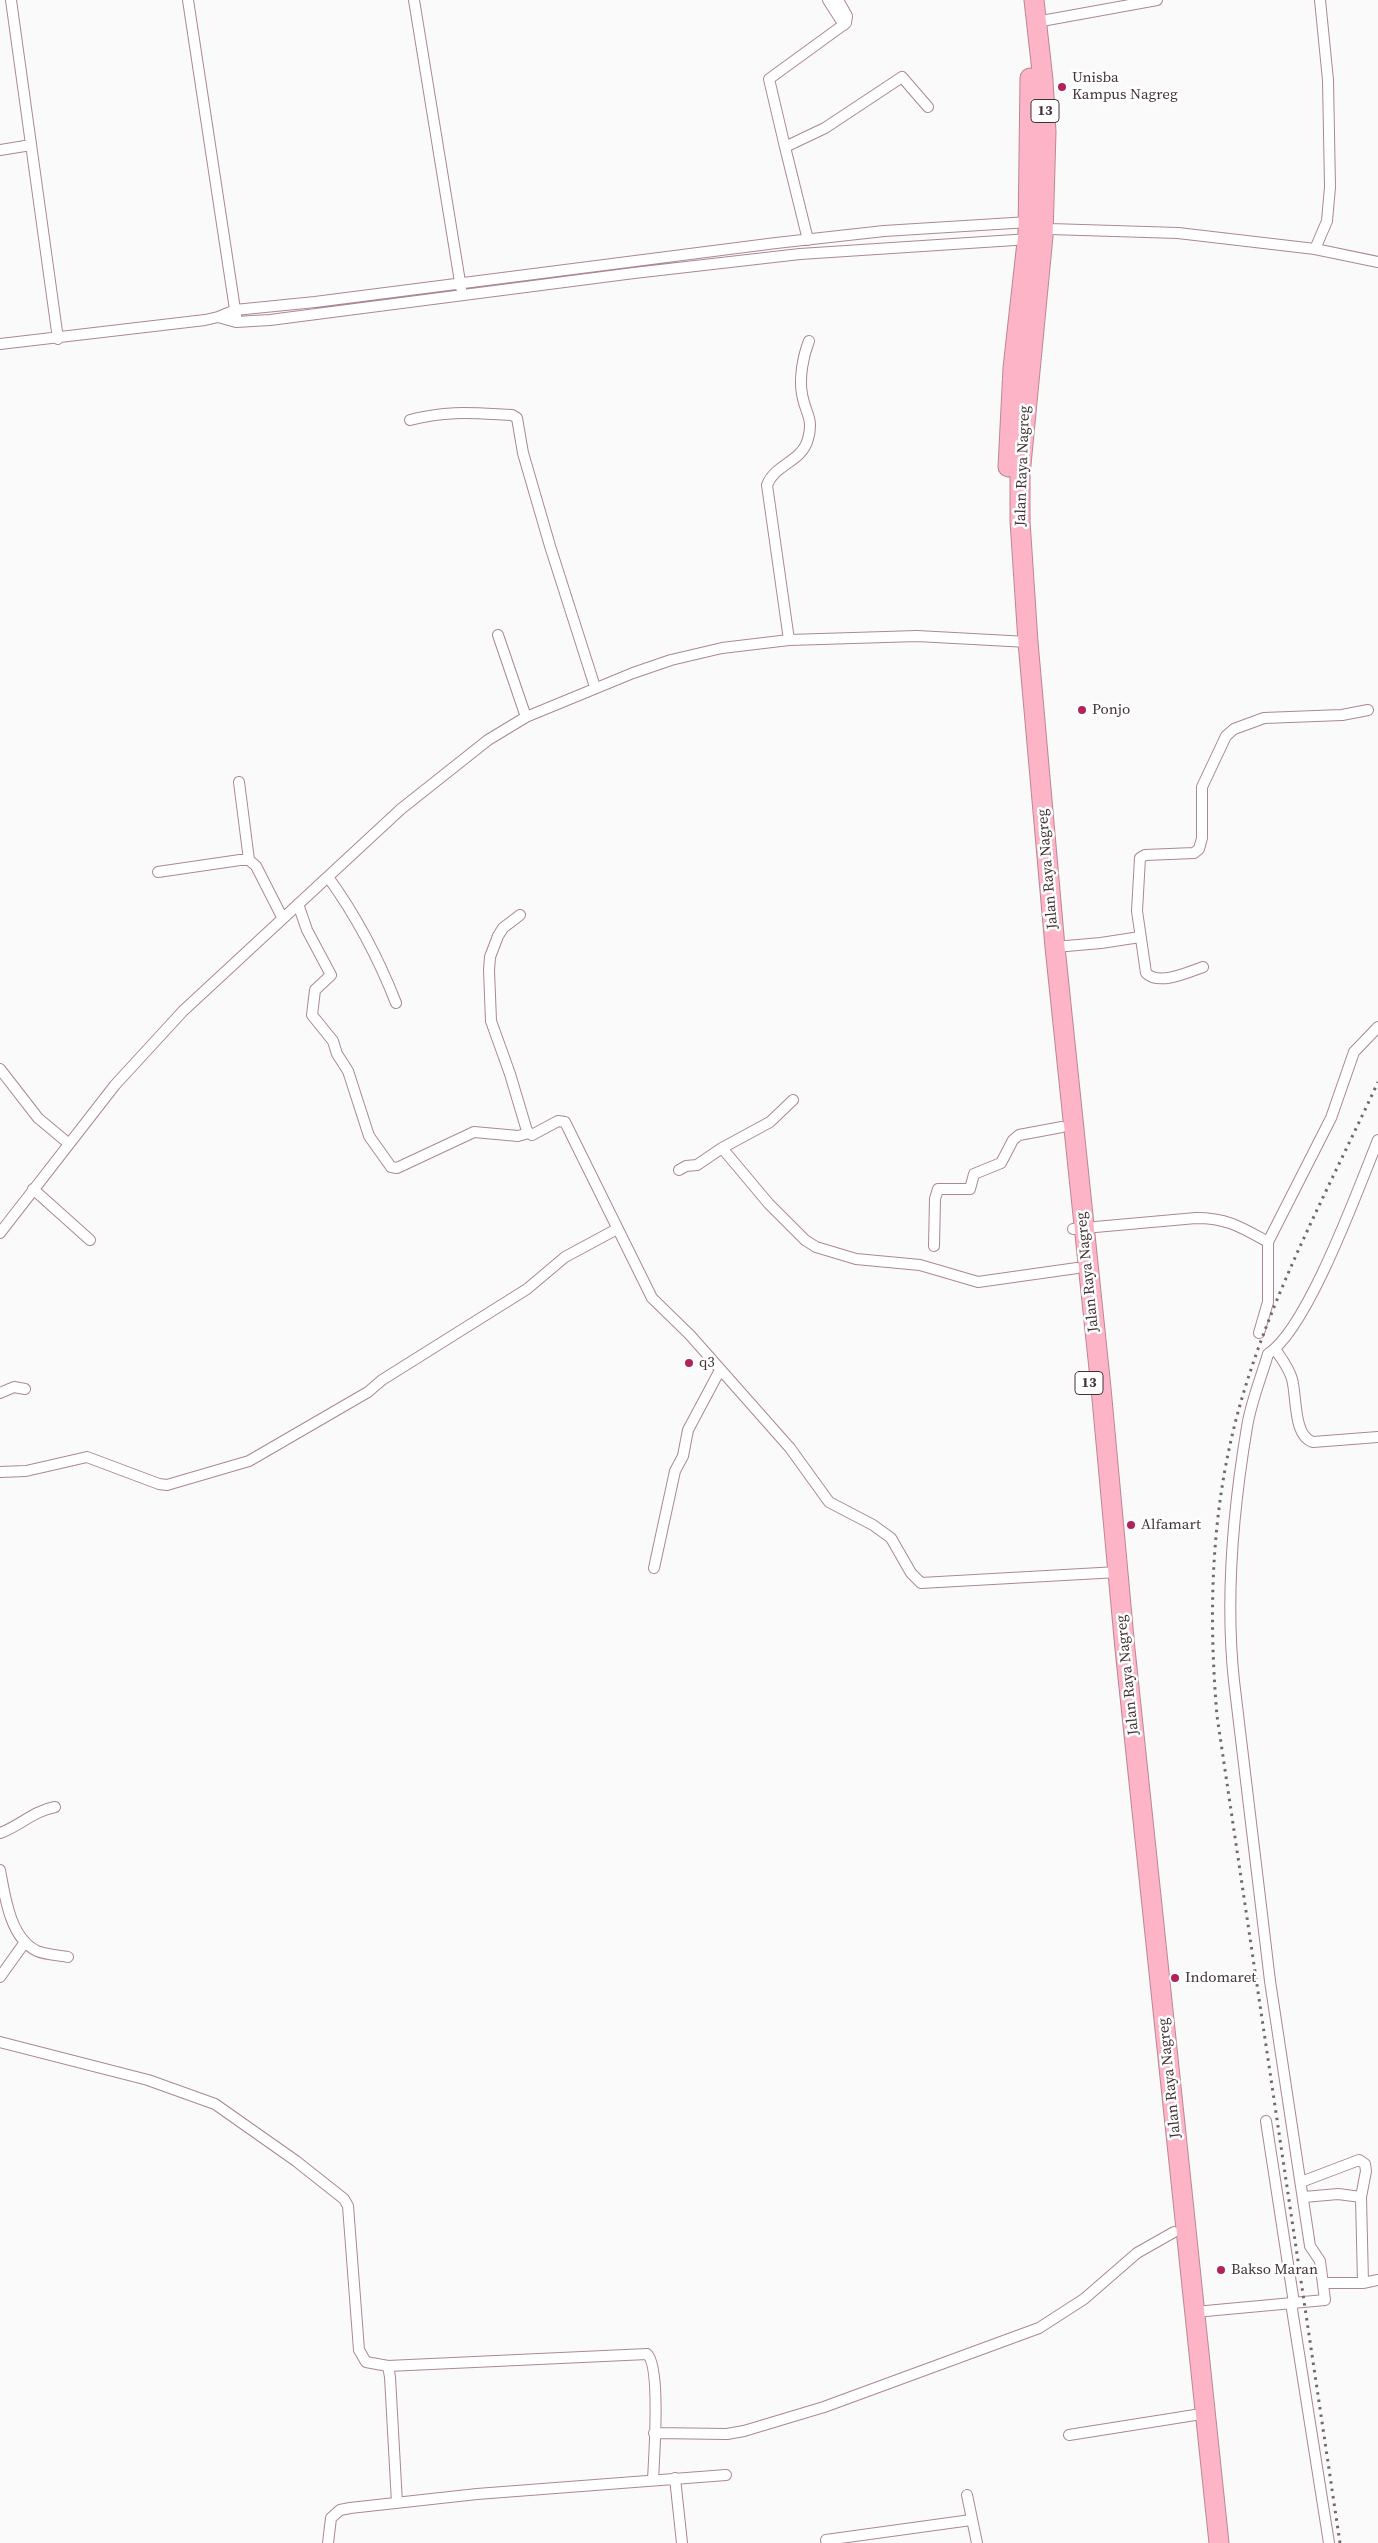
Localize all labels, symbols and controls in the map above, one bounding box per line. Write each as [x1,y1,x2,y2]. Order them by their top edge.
place label: Unisba Kampus Nagreg [1072,69,1178,104]
marker: Unisba Kampus Nagreg [1056,81,1068,93]
road number: 13 [1031,100,1059,122]
street label: Jalan Raya Nagreg [1012,405,1034,527]
place label: Ponjo [1092,701,1130,719]
marker: Ponjo [1076,704,1088,716]
street label: Jalan Raya Nagreg [1034,808,1062,930]
street label: Jalan Raya Nagreg [1073,1211,1103,1333]
place label: q3 [699,1354,715,1372]
marker: q3 [683,1357,695,1369]
road number: 13 [1075,1372,1103,1395]
place label: Alfamart [1141,1516,1201,1534]
marker: Alfamart [1125,1519,1137,1531]
street label: Jalan Raya Nagreg [1113,1614,1143,1736]
place label: Indomaret [1185,1969,1256,1987]
marker: Indomaret [1169,1972,1181,1984]
street label: Jalan Raya Nagreg [1155,2017,1185,2139]
place label: Bakso Maran [1231,2261,1318,2279]
marker: Bakso Maran [1215,2264,1227,2276]

